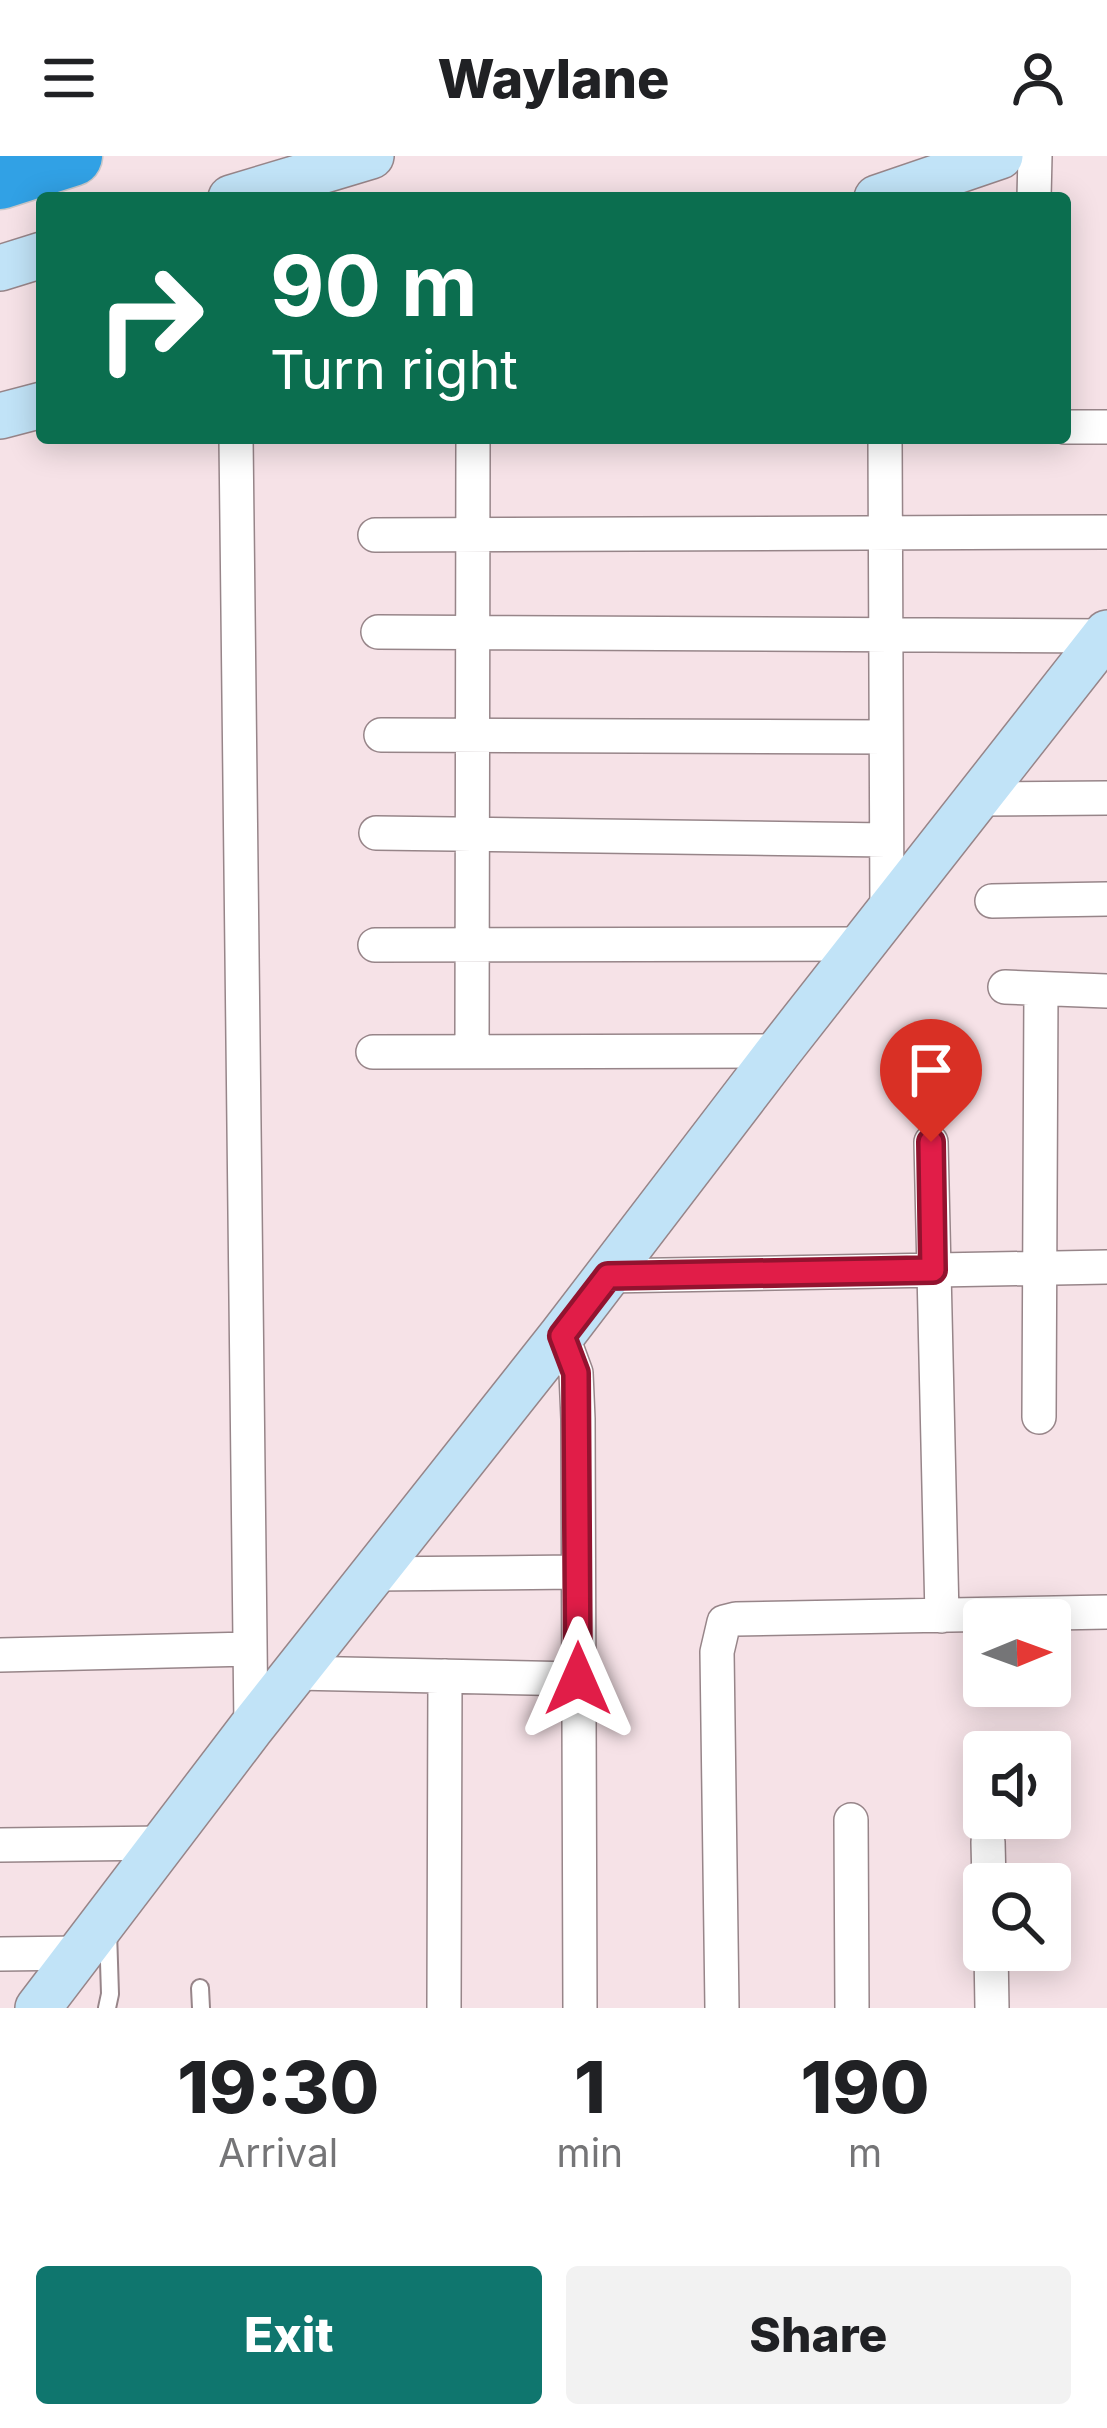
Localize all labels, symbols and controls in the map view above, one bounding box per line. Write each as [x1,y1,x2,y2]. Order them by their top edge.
icon: menu [36,45,102,111]
icon: person [1005,45,1071,111]
text: Waylane [438,46,669,111]
text: 90 m [270,235,478,336]
icon: right [72,240,228,396]
text: Turn right [270,337,518,402]
pin [880,1019,982,1142]
icon: arrive [898,1037,964,1103]
north arrow [963,1599,1071,1707]
map controls [963,1599,1071,1971]
position arrow [515,1616,641,1742]
button: sound [963,1731,1071,1839]
button: search [963,1863,1071,1971]
text: 19:30 [177,2043,379,2130]
text: 1 [574,2043,606,2130]
text: 190 [800,2043,930,2130]
text: Arrival [218,2129,338,2176]
text: min [557,2129,623,2176]
text: m [848,2129,882,2176]
button: Exit [36,2266,542,2404]
button: Share [566,2266,1071,2404]

